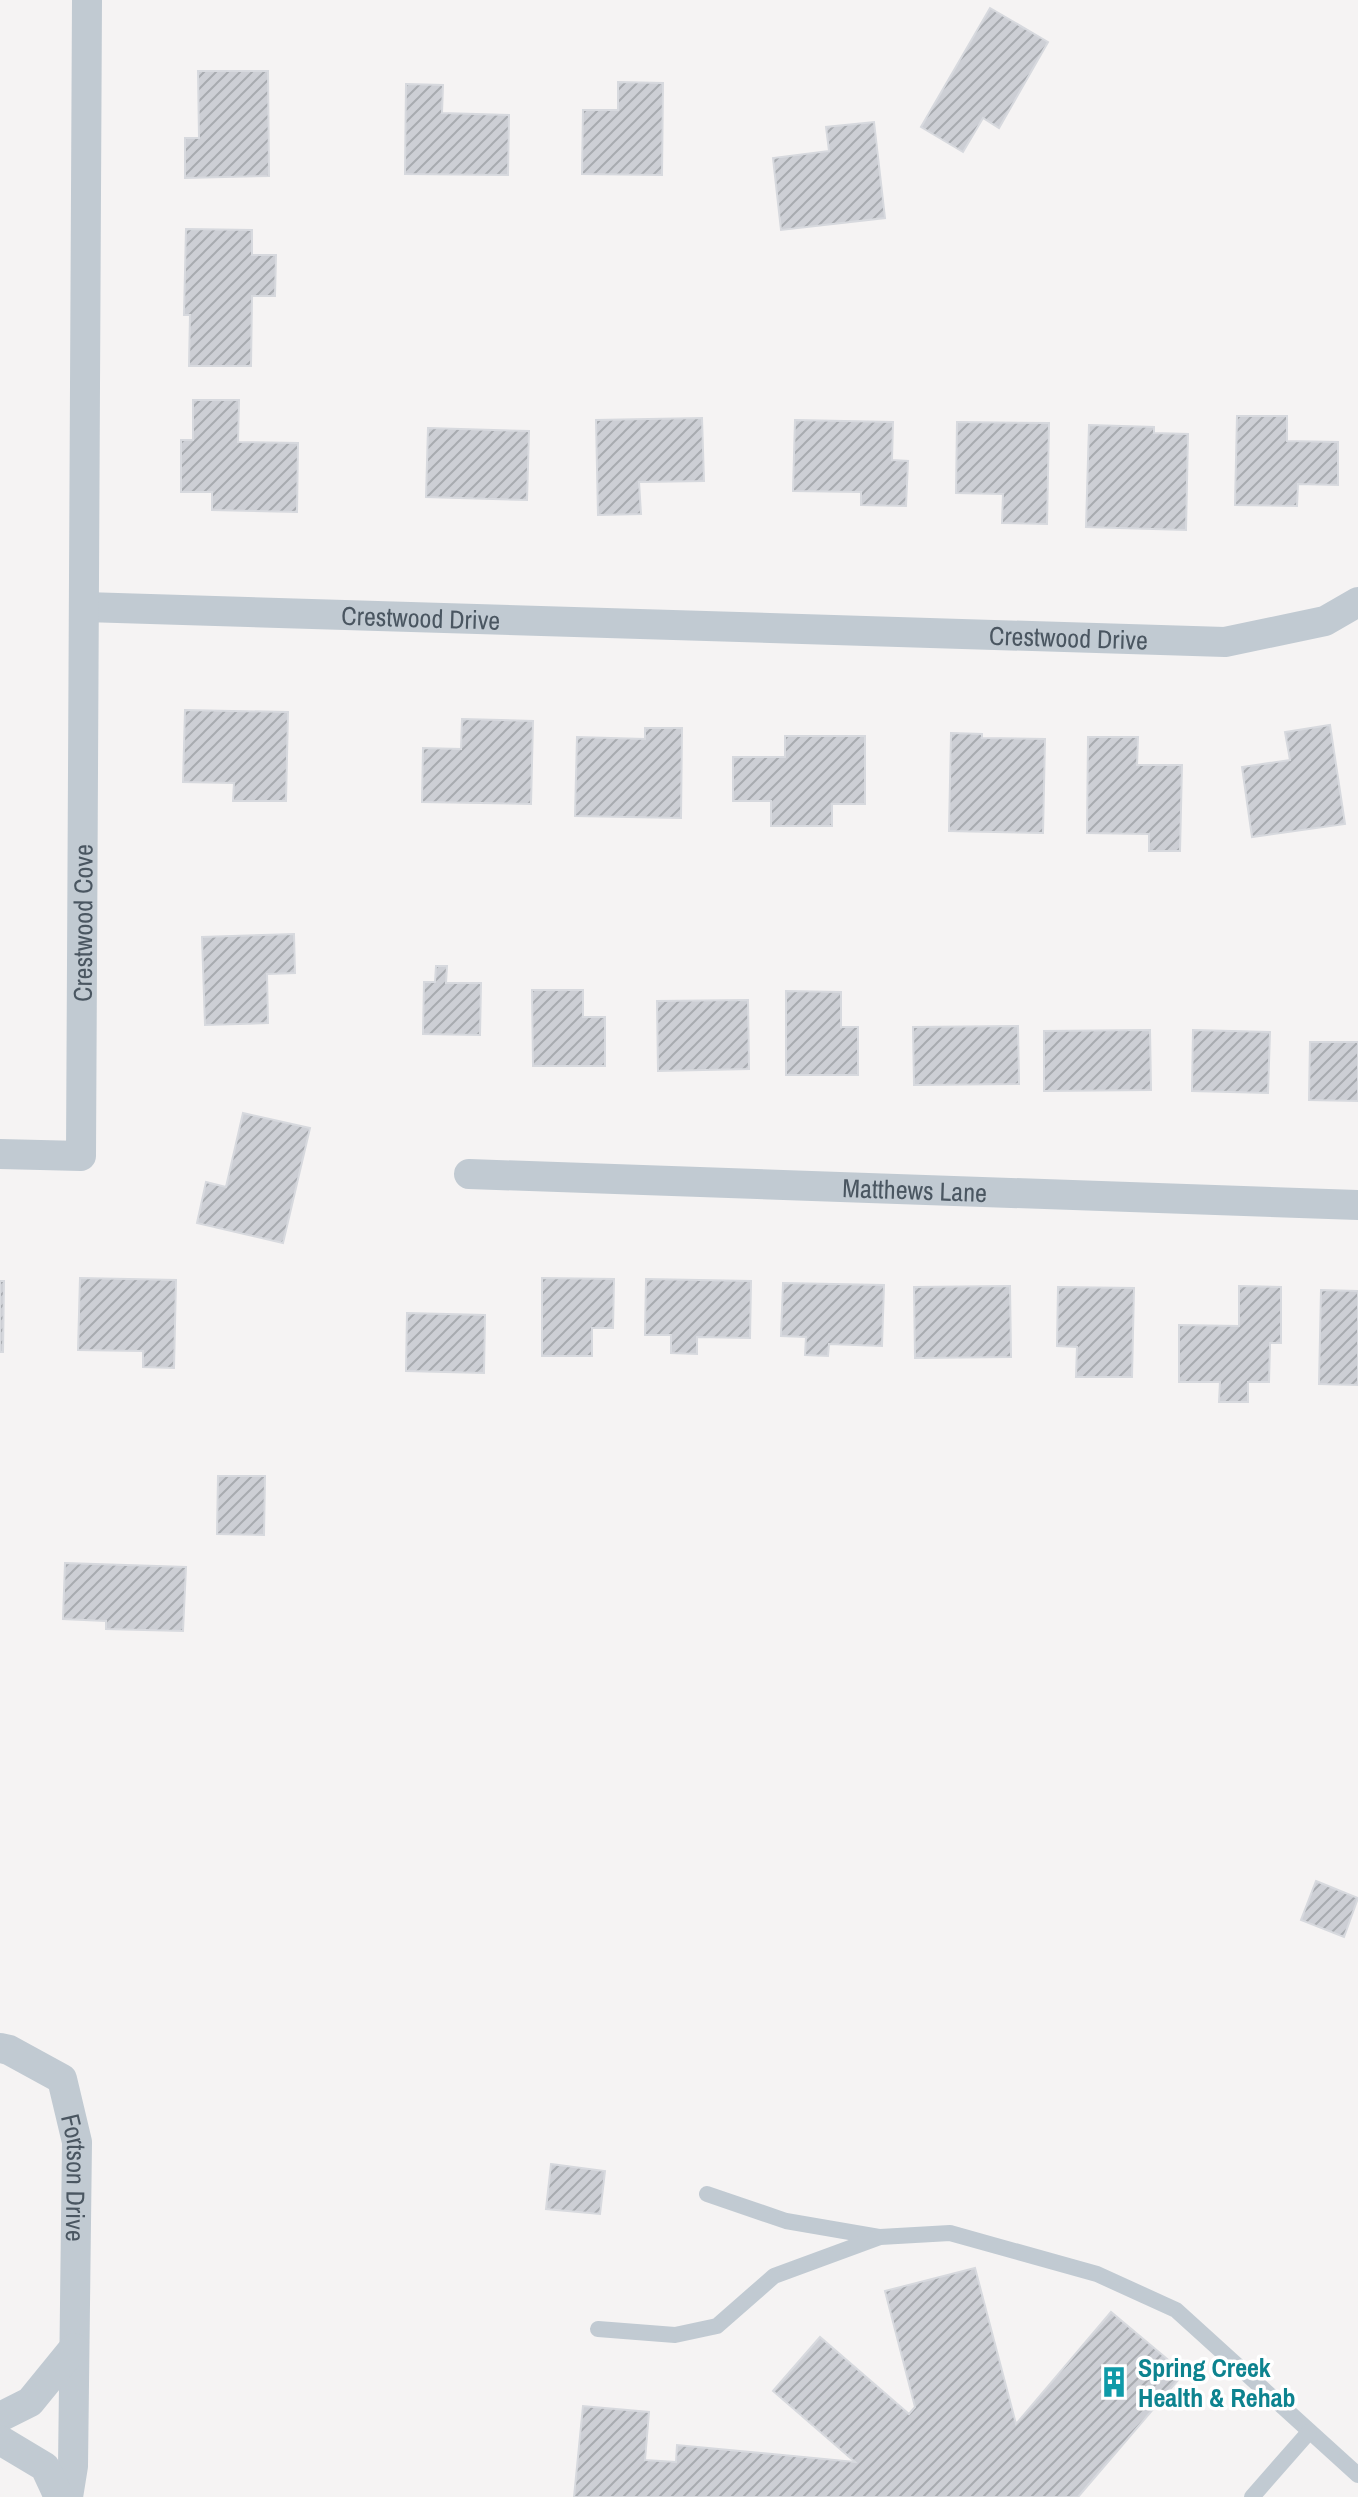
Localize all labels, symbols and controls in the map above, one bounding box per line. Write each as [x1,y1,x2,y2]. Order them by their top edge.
street label: Crestwood Drive [341,597,501,637]
street label: Crestwood Drive [989,617,1148,657]
street label: Crestwood Cove [64,844,100,1002]
street label: Matthews Lane [842,1170,988,1210]
street label: Fortson Drive [53,2110,95,2242]
place label: Spring Creek Health & Rehab [1138,2350,1296,2415]
building icon: Spring Creek Health & Rehab [1097,2365,1131,2399]

